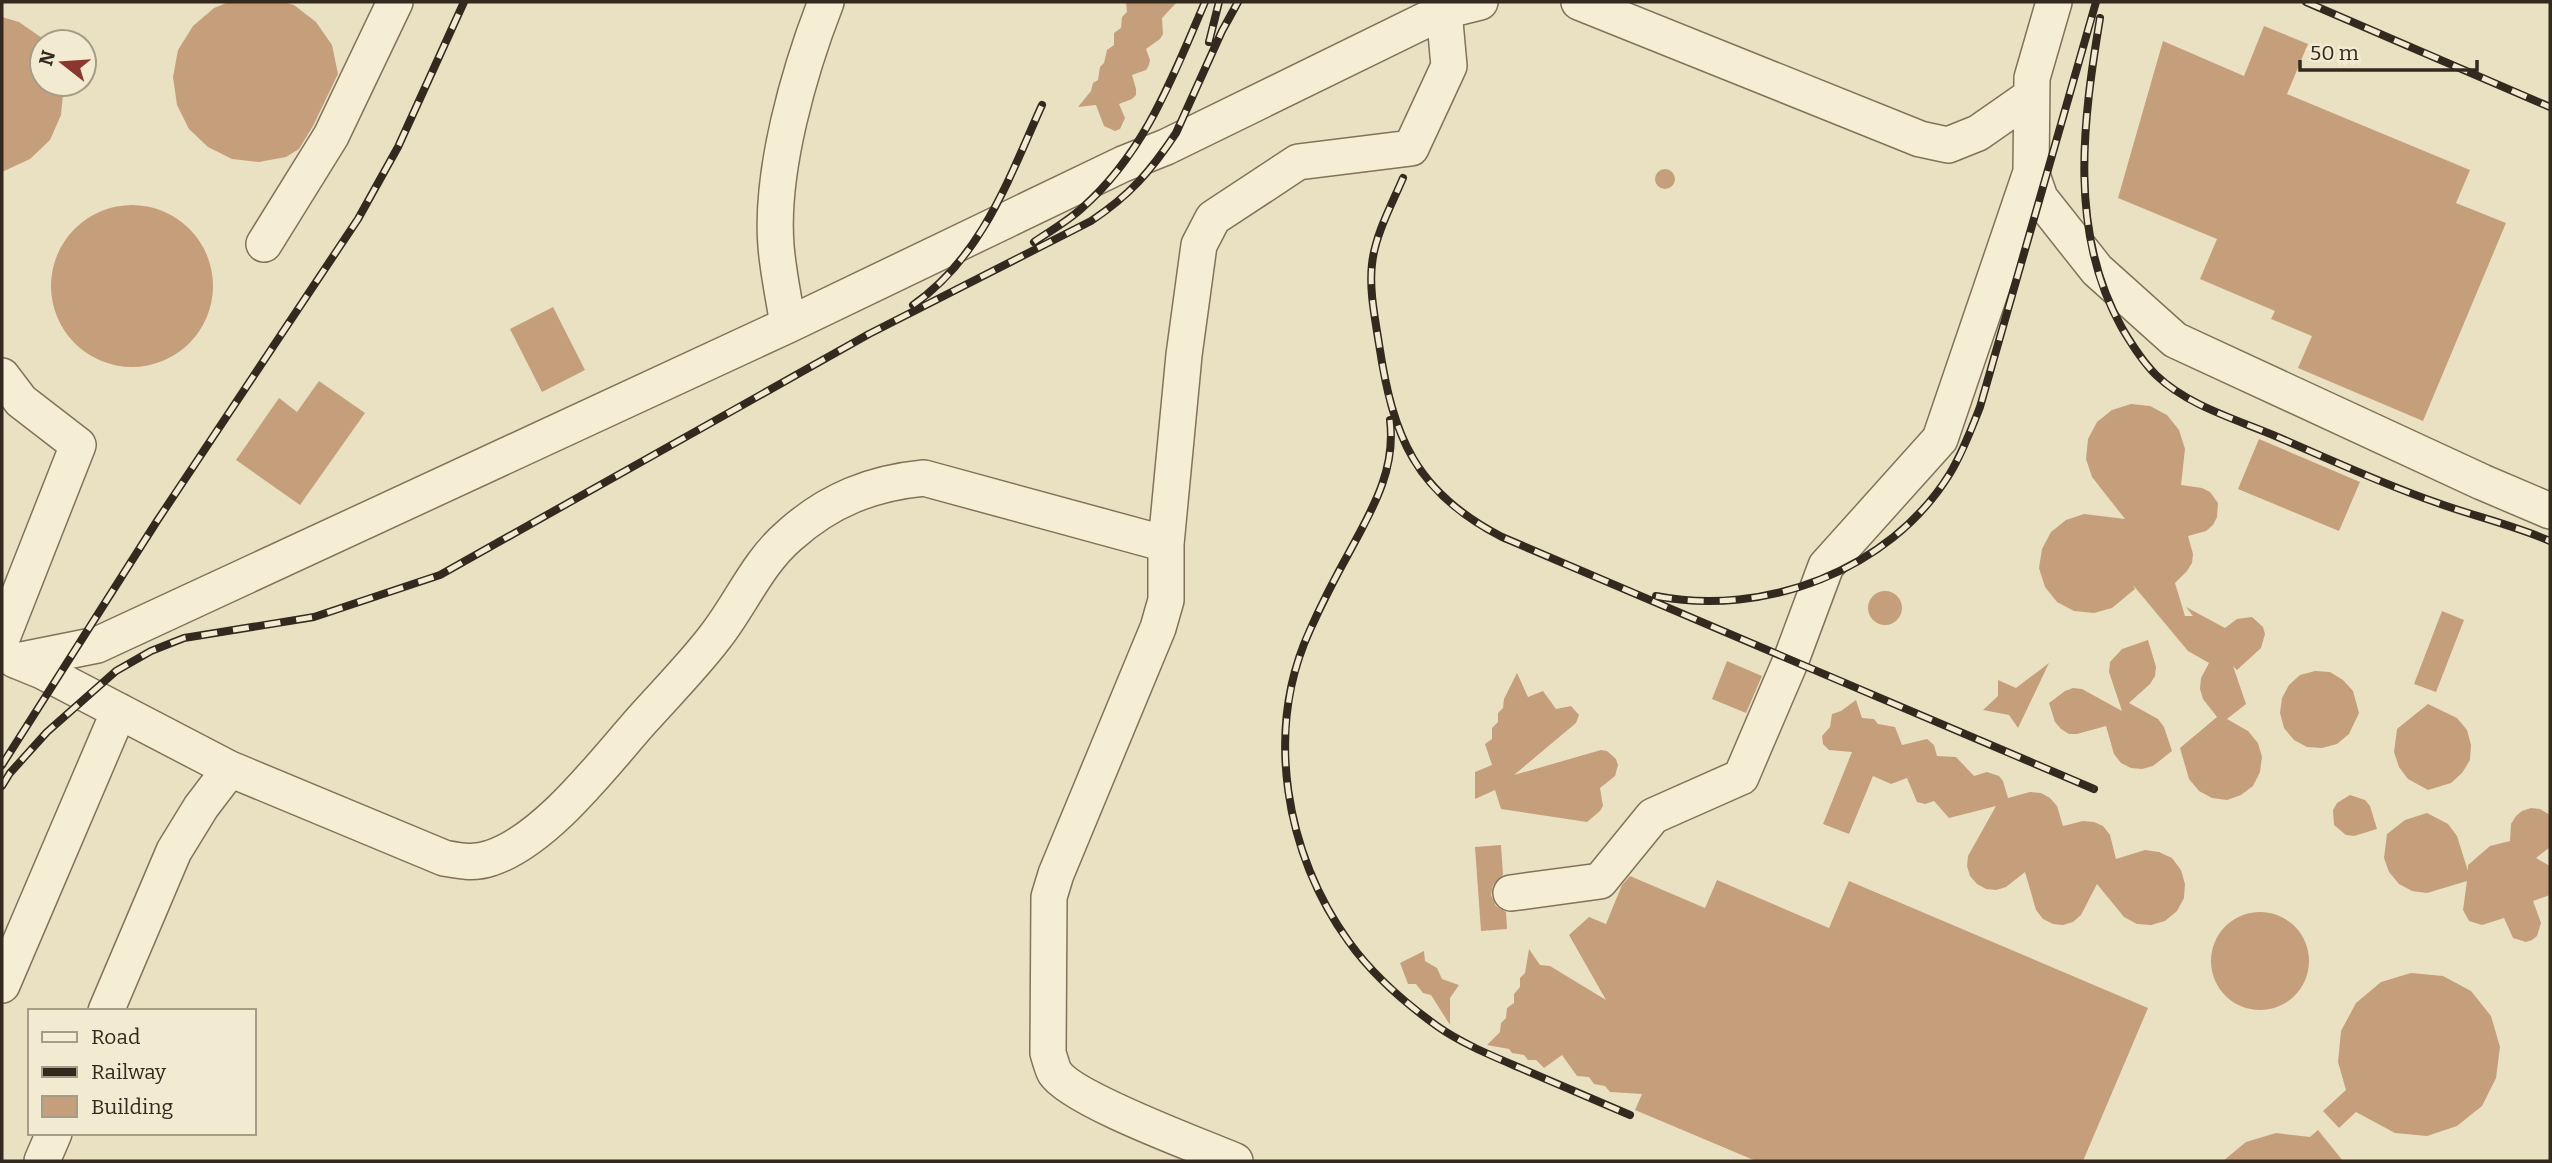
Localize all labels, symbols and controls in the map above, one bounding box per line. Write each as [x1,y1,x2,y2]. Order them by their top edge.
north arrow [28,28,98,98]
scale bar [2300,28,2477,72]
text: 50 m [2310,40,2359,66]
text: N [34,47,60,69]
legend [28,1009,256,1135]
text: Road [91,1024,140,1050]
text: Railway [91,1059,167,1085]
text: Building [91,1094,174,1120]

